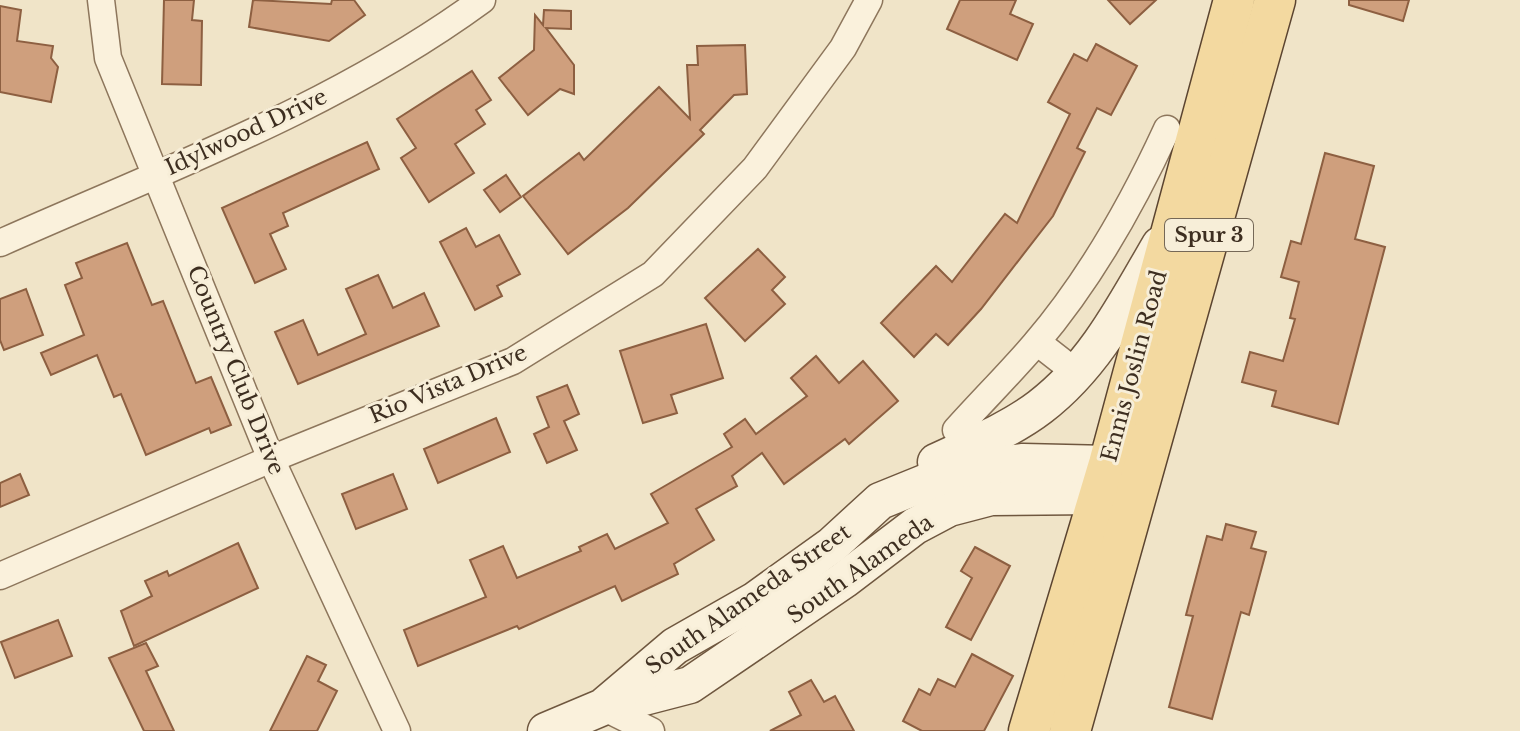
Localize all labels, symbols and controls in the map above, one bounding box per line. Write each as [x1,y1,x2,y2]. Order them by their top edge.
street label: Idylwood Drive [161,83,331,181]
road number: Spur 3 [1165,219,1253,251]
street label: Country Club Drive [182,261,290,479]
street label: Ennis Joslin Road [1095,267,1173,465]
street label: Rio Vista Drive [365,339,531,429]
street label: South Alameda [782,508,939,629]
street label: South Alameda Street [640,518,856,680]

